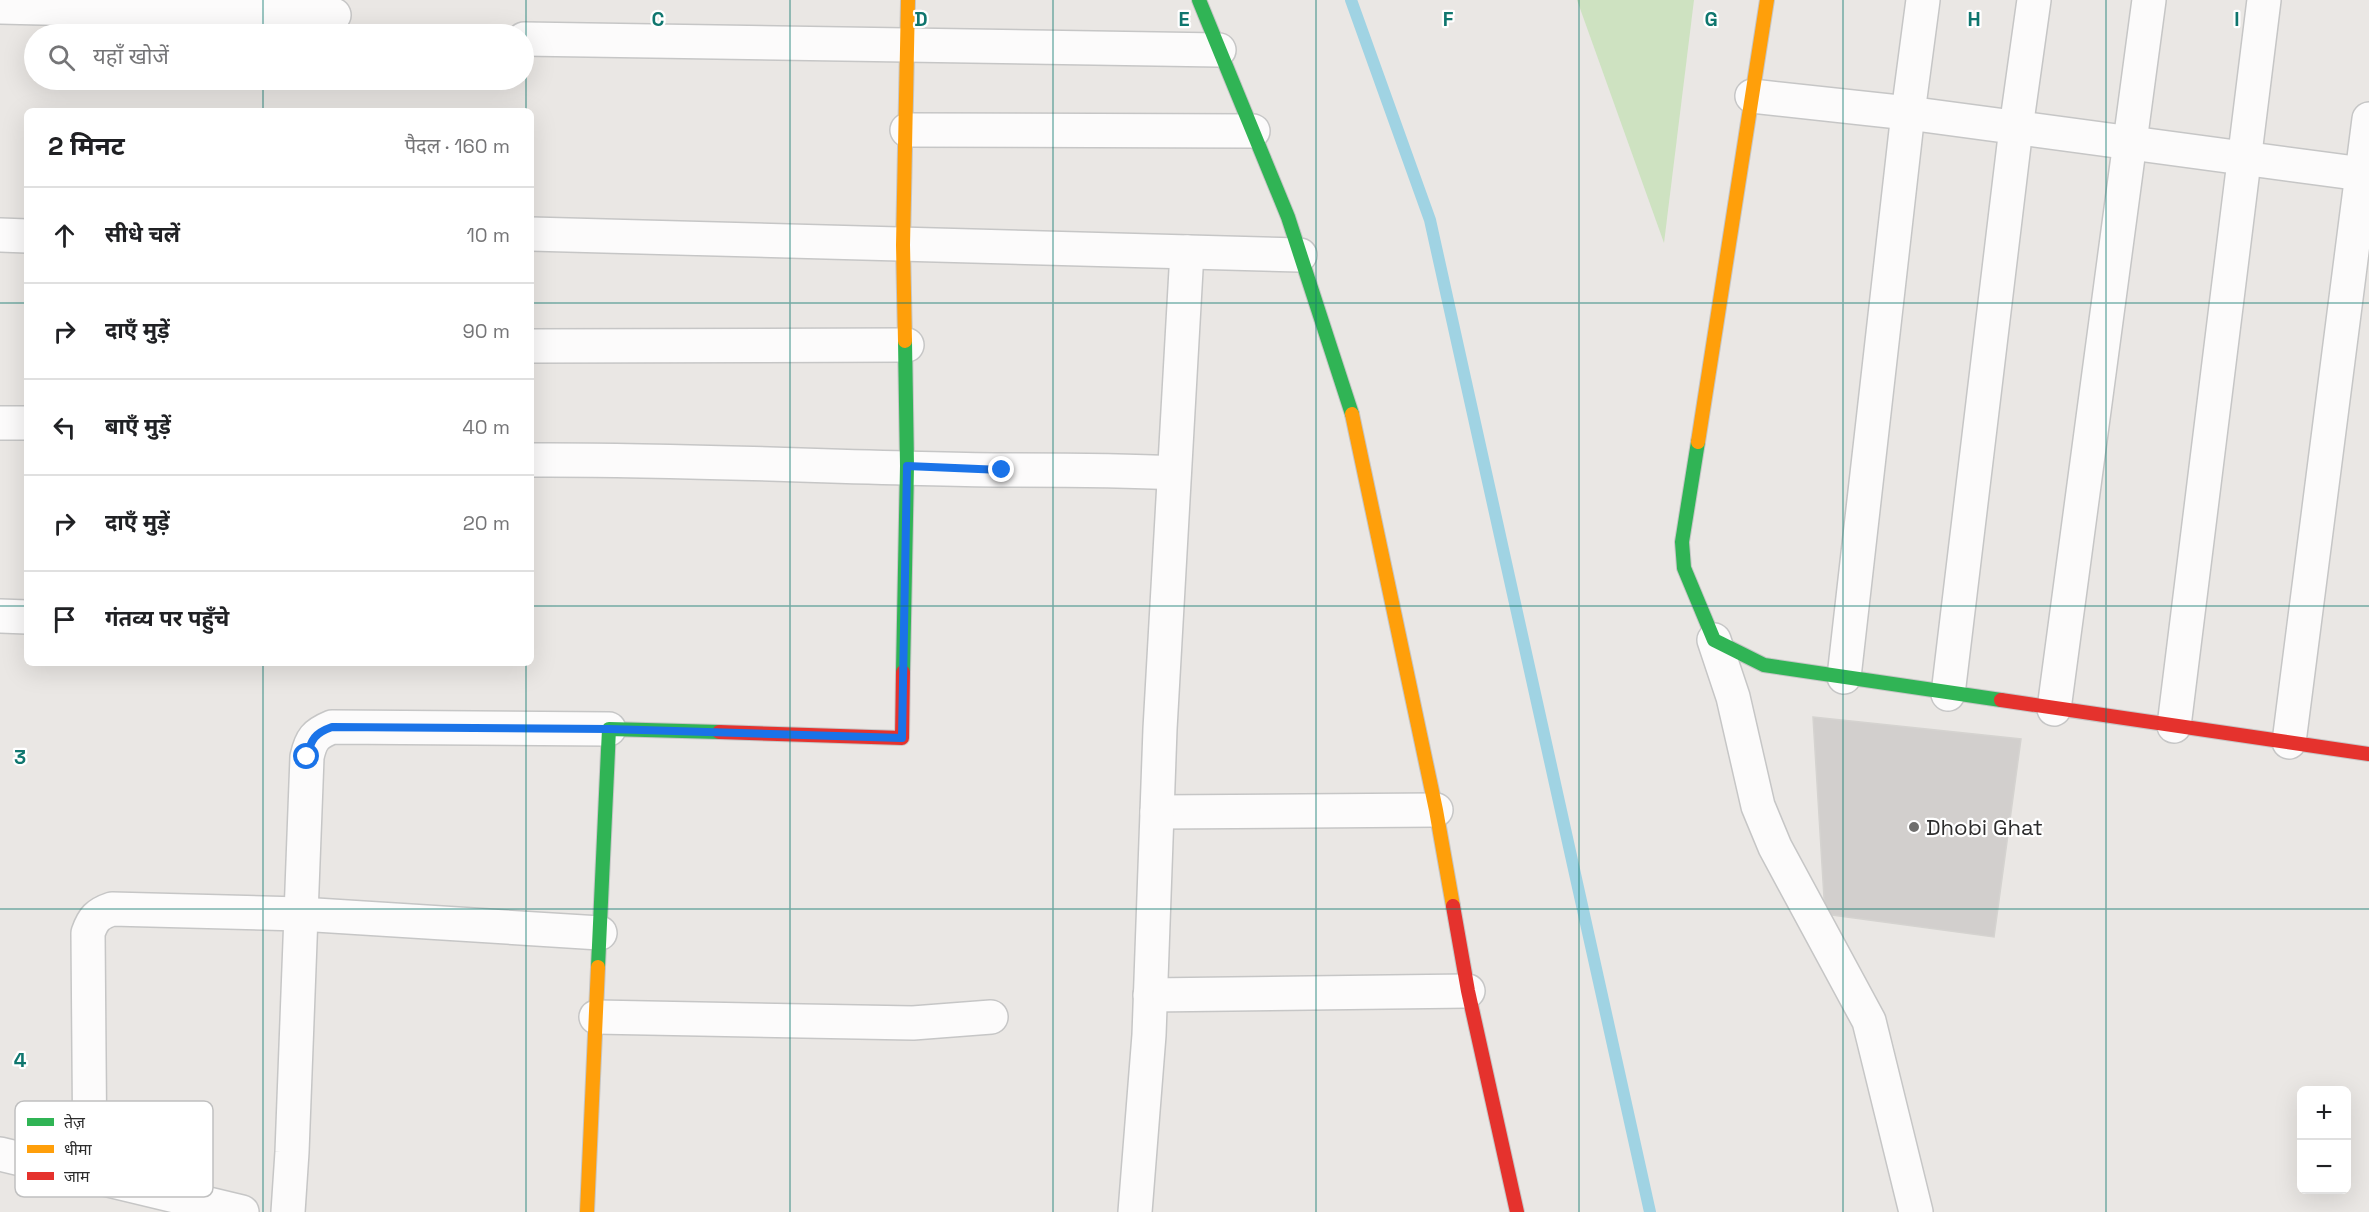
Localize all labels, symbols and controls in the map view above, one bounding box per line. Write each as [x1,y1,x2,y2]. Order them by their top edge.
text: C [652,6,665,32]
text: D [914,6,928,32]
text: E [1178,6,1190,32]
text: F [1443,6,1454,32]
text: G [1704,6,1718,32]
text: H [1967,6,1981,32]
text: I [2234,6,2240,32]
search box [24,24,534,90]
icon: search [45,41,78,74]
text: यहाँ खोजें [93,42,169,70]
text: 2 मिनट [48,129,125,163]
text: पैदल · 160 m [405,133,510,159]
icon: ahead [48,219,81,252]
text: सीधे चलें [105,220,180,248]
text: 10 m [466,222,510,248]
icon: right [48,315,81,348]
text: दाएँ मुड़ें [105,316,170,344]
text: 90 m [463,318,510,344]
icon: left [48,411,81,444]
text: बाएँ मुड़ें [105,412,171,440]
text: 40 m [462,414,510,440]
route end [988,456,1014,482]
icon: right [48,507,81,540]
text: दाएँ मुड़ें [105,508,170,536]
text: 20 m [463,510,510,536]
icon: arrive [48,603,81,636]
text: गंतव्य पर पहुँचे [105,604,229,632]
route start [293,743,319,769]
text: 3 [14,744,26,770]
place label: Dhobi Ghat [1926,813,2043,841]
marker: Dhobi Ghat [1907,820,1921,834]
text: 4 [14,1047,27,1073]
map controls [2297,1086,2351,1194]
button: + [2297,1086,2351,1140]
legend [15,1101,213,1197]
text: तेज़ [64,1112,86,1133]
text: धीमा [64,1139,93,1160]
button: − [2297,1140,2351,1194]
text: जाम [64,1166,90,1187]

